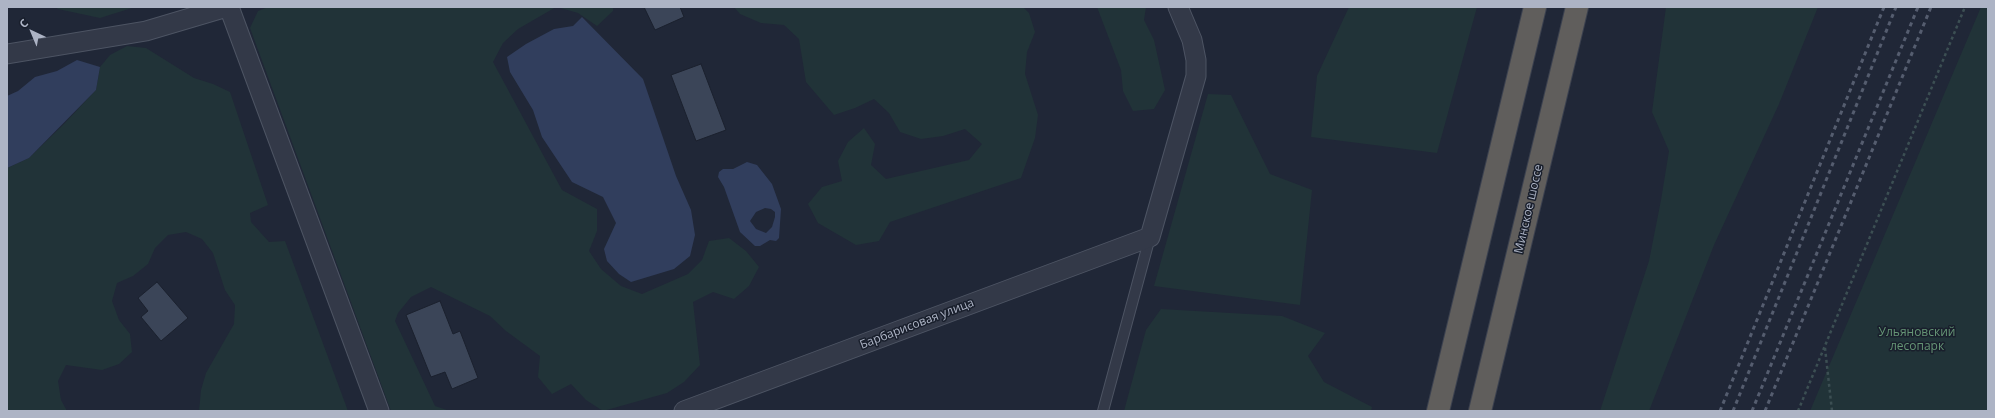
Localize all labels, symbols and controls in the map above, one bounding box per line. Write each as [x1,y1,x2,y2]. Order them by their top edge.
north arrow [12,12,52,52]
text: С [16,15,31,31]
street label: Минское шоссе [1512,163,1546,255]
street label: Барбарисовая улица [858,296,976,352]
park label: Ульяновский лесопарк [1879,326,1955,354]

